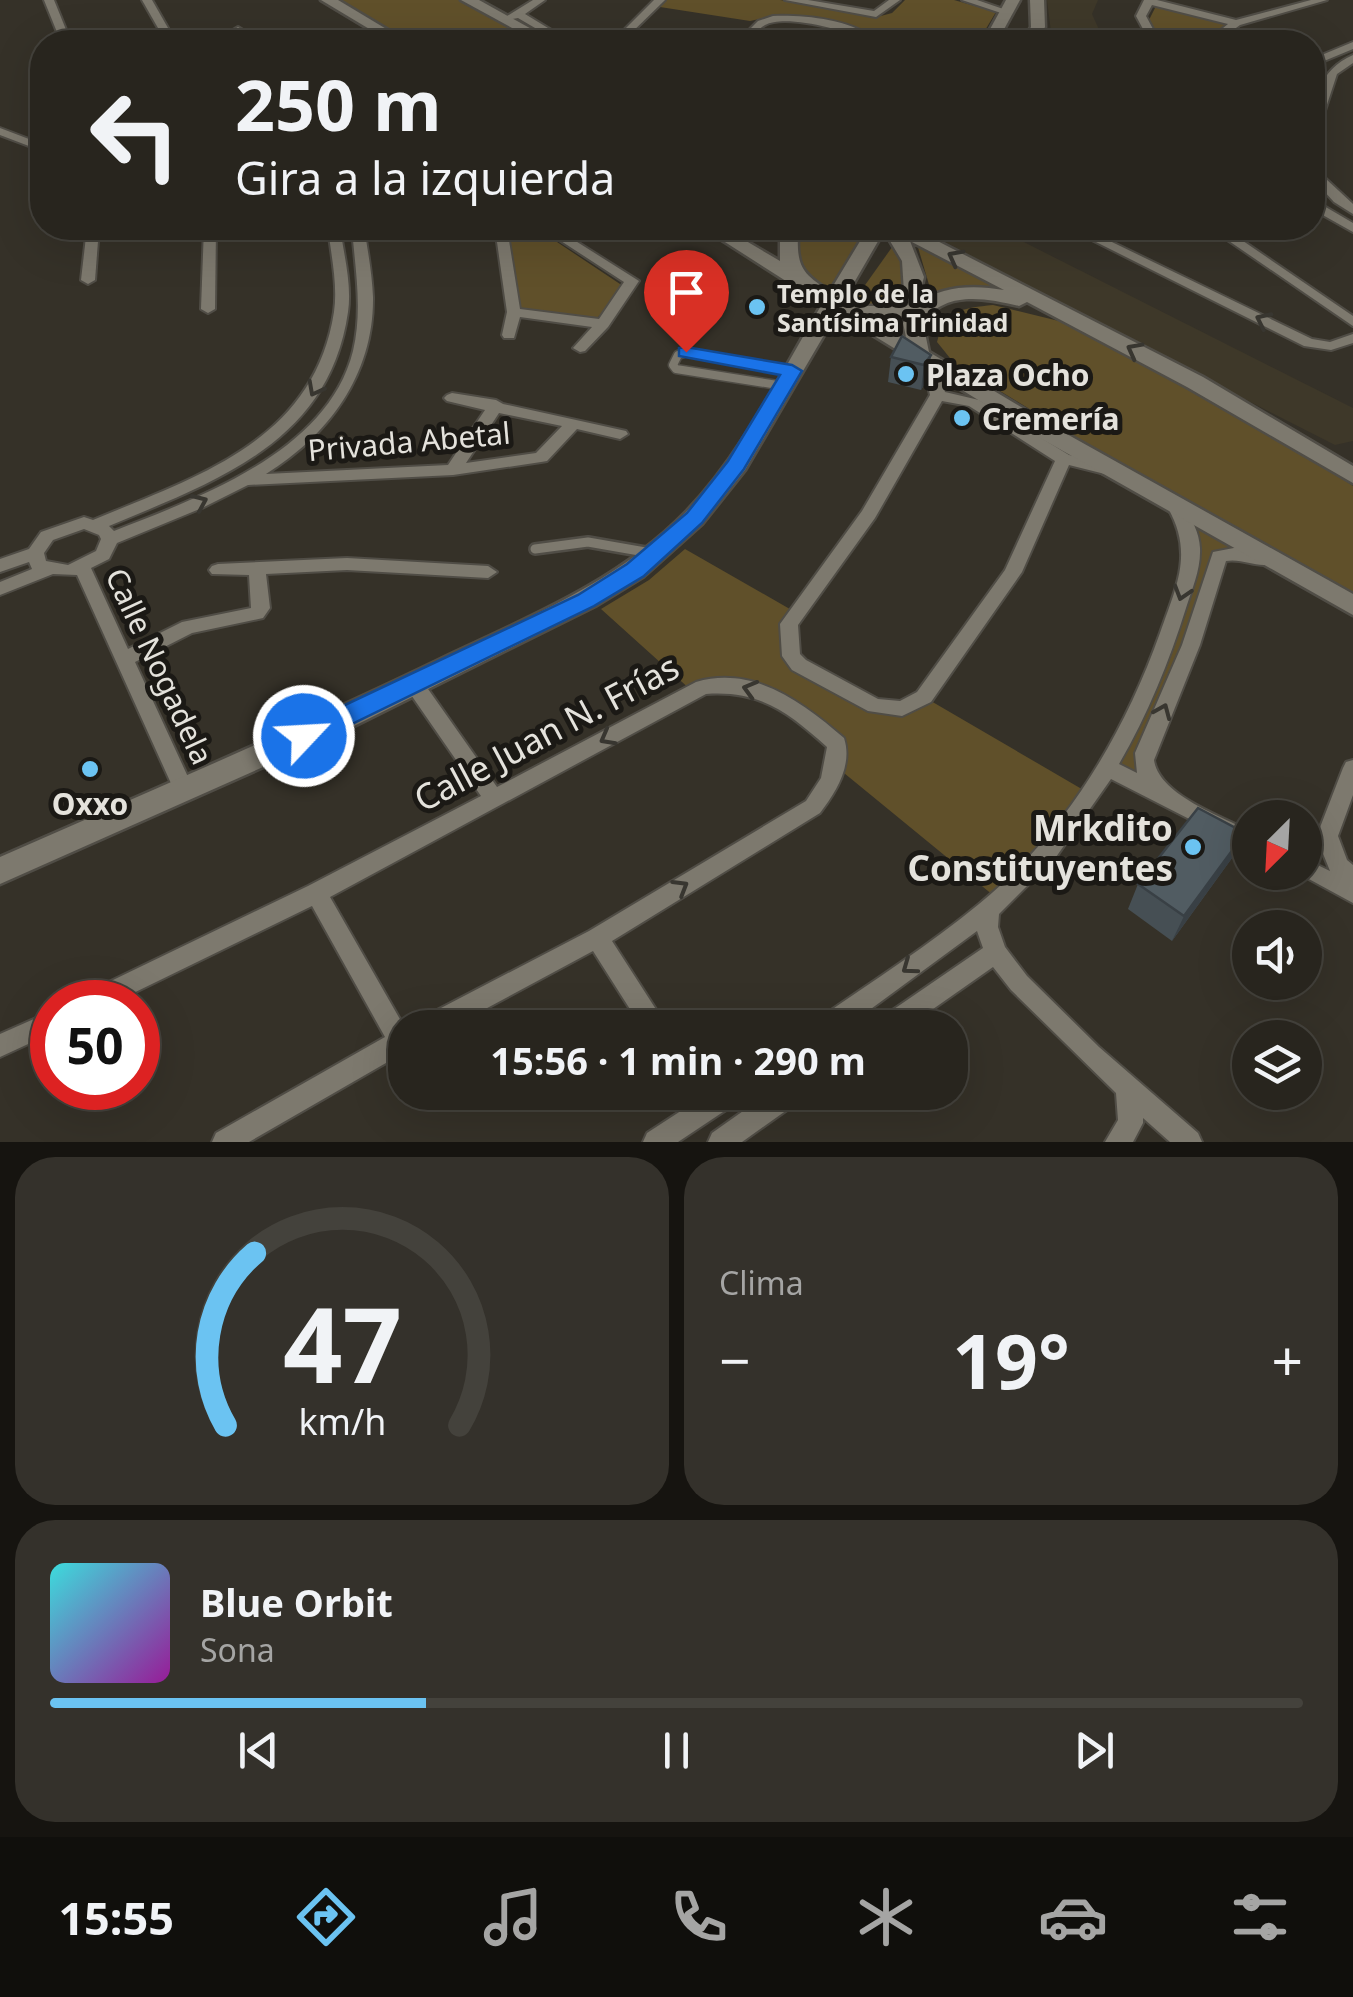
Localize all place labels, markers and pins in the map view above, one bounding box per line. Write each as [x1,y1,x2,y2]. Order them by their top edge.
pin [644,250,729,353]
place label: Templo de la Santísima Trinidad [777,276,1008,339]
marker: Templo de la Santísima Trinidad [746,296,768,318]
place label: Plaza Ocho [926,354,1090,395]
marker: Plaza Ocho [895,363,917,385]
place label: Cremería [982,398,1120,439]
marker: Cremería [951,407,973,429]
marker: Oxxo [79,758,101,780]
place label: Oxxo [52,783,128,824]
place label: Mrkdito Constituyentes [907,804,1173,891]
marker: Mrkdito Constituyentes [1182,836,1204,858]

